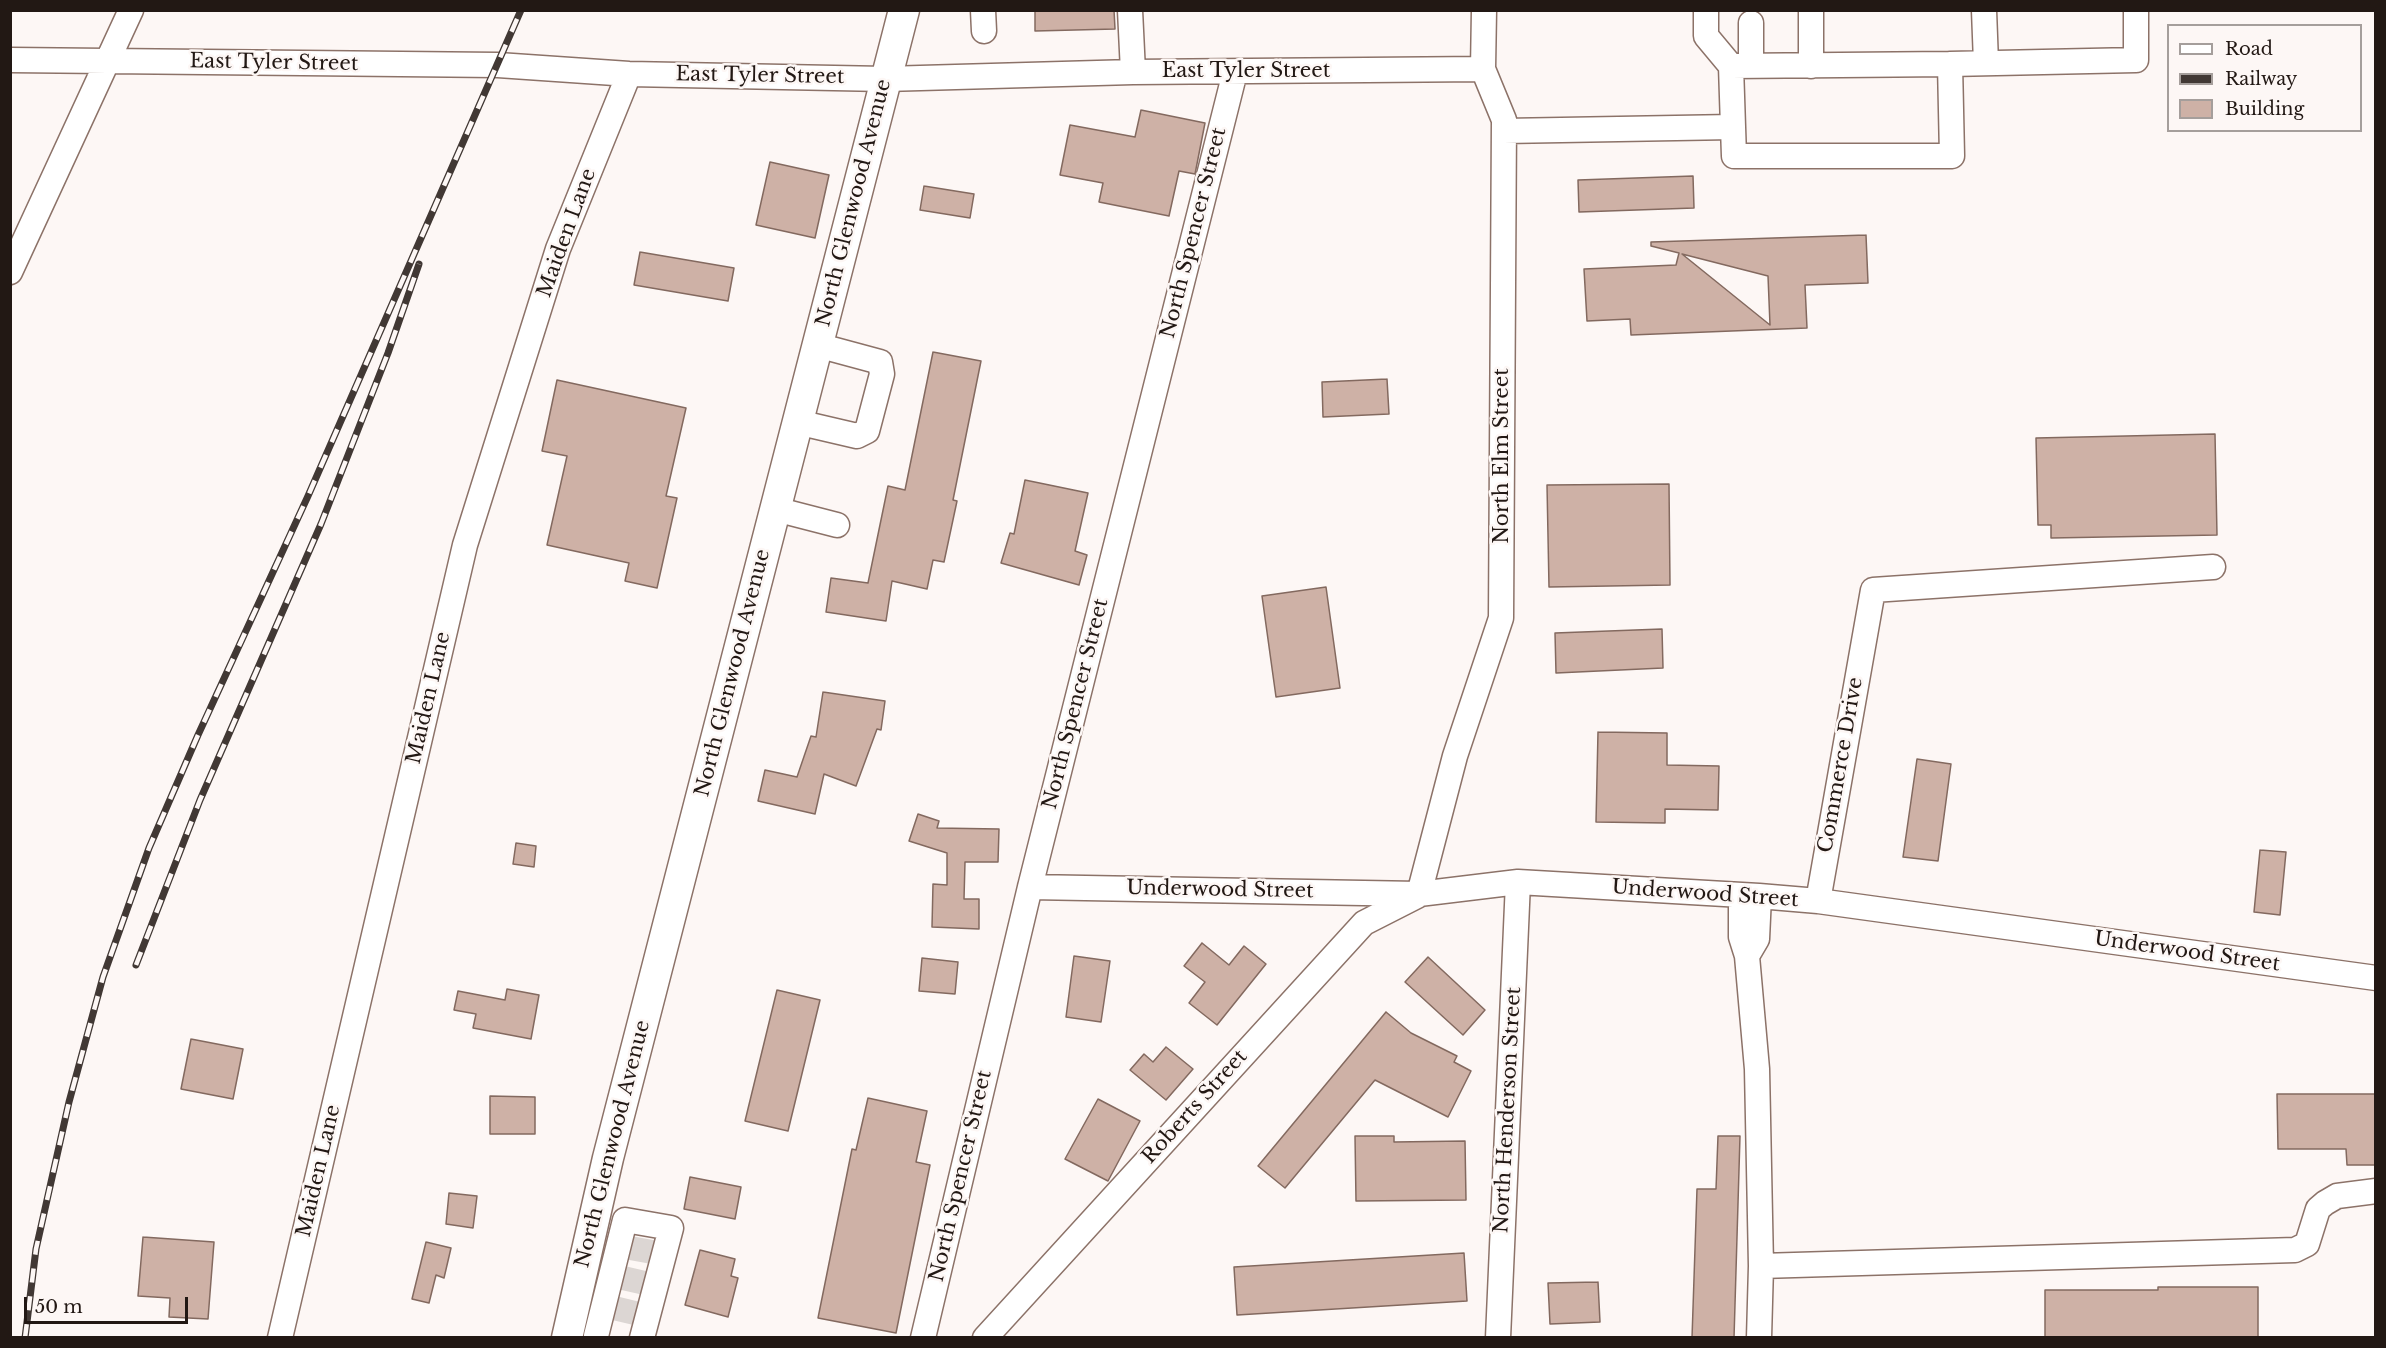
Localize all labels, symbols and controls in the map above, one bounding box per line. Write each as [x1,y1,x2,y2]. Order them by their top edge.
legend [2167,24,2362,132]
text: Road [2225,38,2273,60]
street label: East Tyler Street [189,50,359,76]
street label: East Tyler Street [1162,59,1330,83]
street label: East Tyler Street [675,63,845,89]
text: Railway [2225,68,2297,90]
street label: North Glenwood Avenue [812,77,896,329]
text: Building [2225,98,2304,120]
street label: North Spencer Street [1156,125,1232,341]
street label: Maiden Lane [533,165,601,301]
street label: North Elm Street [1490,368,1514,544]
street label: North Glenwood Avenue [691,547,775,799]
street label: North Spencer Street [1038,596,1114,812]
street label: Maiden Lane [402,630,456,766]
street label: Commerce Drive [1814,675,1868,855]
street label: Underwood Street [1126,876,1314,904]
street label: Underwood Street [1611,876,1799,912]
street label: Underwood Street [2093,927,2281,977]
street label: North Henderson Street [1490,986,1526,1234]
street label: North Glenwood Avenue [571,1018,655,1270]
street label: Roberts Street [1137,1045,1253,1169]
street label: North Spencer Street [925,1068,997,1284]
street label: Maiden Lane [292,1103,346,1239]
scale bar [27,1285,190,1323]
text: 50 m [35,1296,83,1318]

